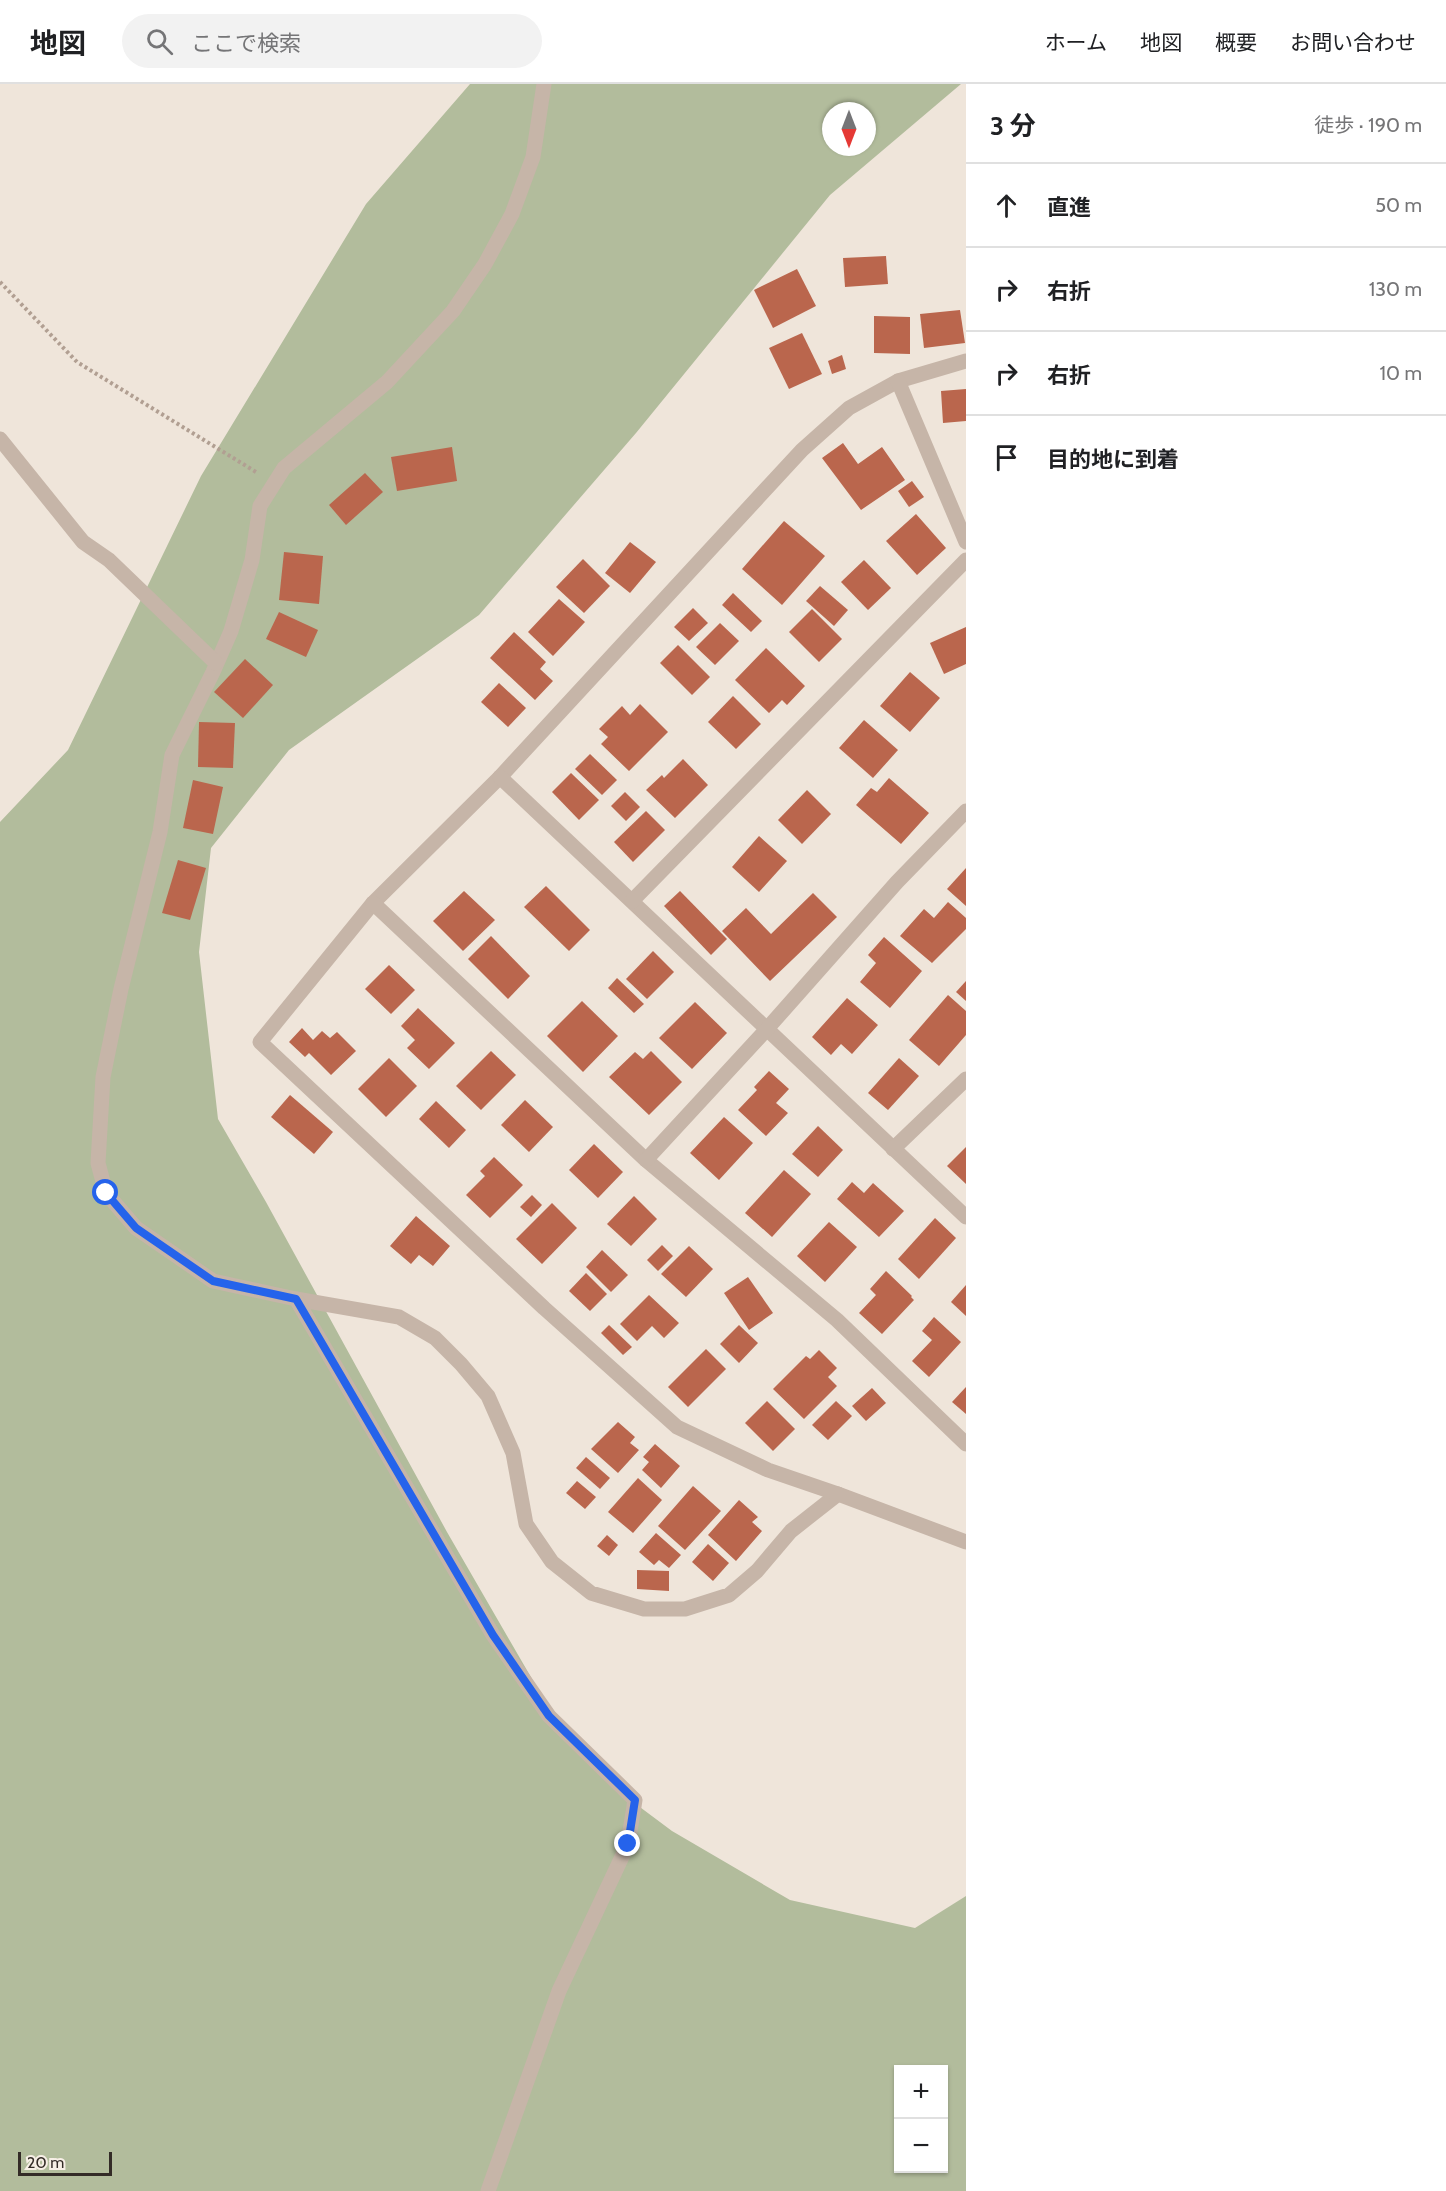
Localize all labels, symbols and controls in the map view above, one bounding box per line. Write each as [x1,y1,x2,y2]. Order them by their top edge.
search box [122,14,542,68]
icon: search [143,25,176,58]
text: 地図 [30,26,86,60]
text: ここで検索 [191,30,301,57]
text: ホーム [1045,30,1107,55]
text: 地図 [1140,30,1182,55]
text: 概要 [1215,30,1257,55]
text: お問い合わせ [1290,30,1416,55]
north arrow [822,102,876,156]
text: 3 分 [990,110,1036,142]
text: 徒歩 · 190 m [1314,113,1422,137]
icon: ahead [990,189,1023,222]
text: 50 m [1375,193,1422,217]
text: 直進 [1047,194,1091,221]
icon: right [990,273,1023,306]
text: 130 m [1369,277,1422,301]
text: 右折 [1047,278,1091,305]
icon: right [990,357,1023,390]
text: 10 m [1379,361,1422,385]
text: 右折 [1047,362,1091,389]
icon: arrive [990,441,1023,474]
text: 目的地に到着 [1047,446,1179,473]
route start [92,1179,118,1205]
route end [614,1830,640,1856]
map controls [894,2065,948,2173]
button: + [894,2065,948,2119]
button: − [894,2119,948,2173]
scale bar [18,2149,112,2176]
text: 20 m [27,2153,64,2172]

